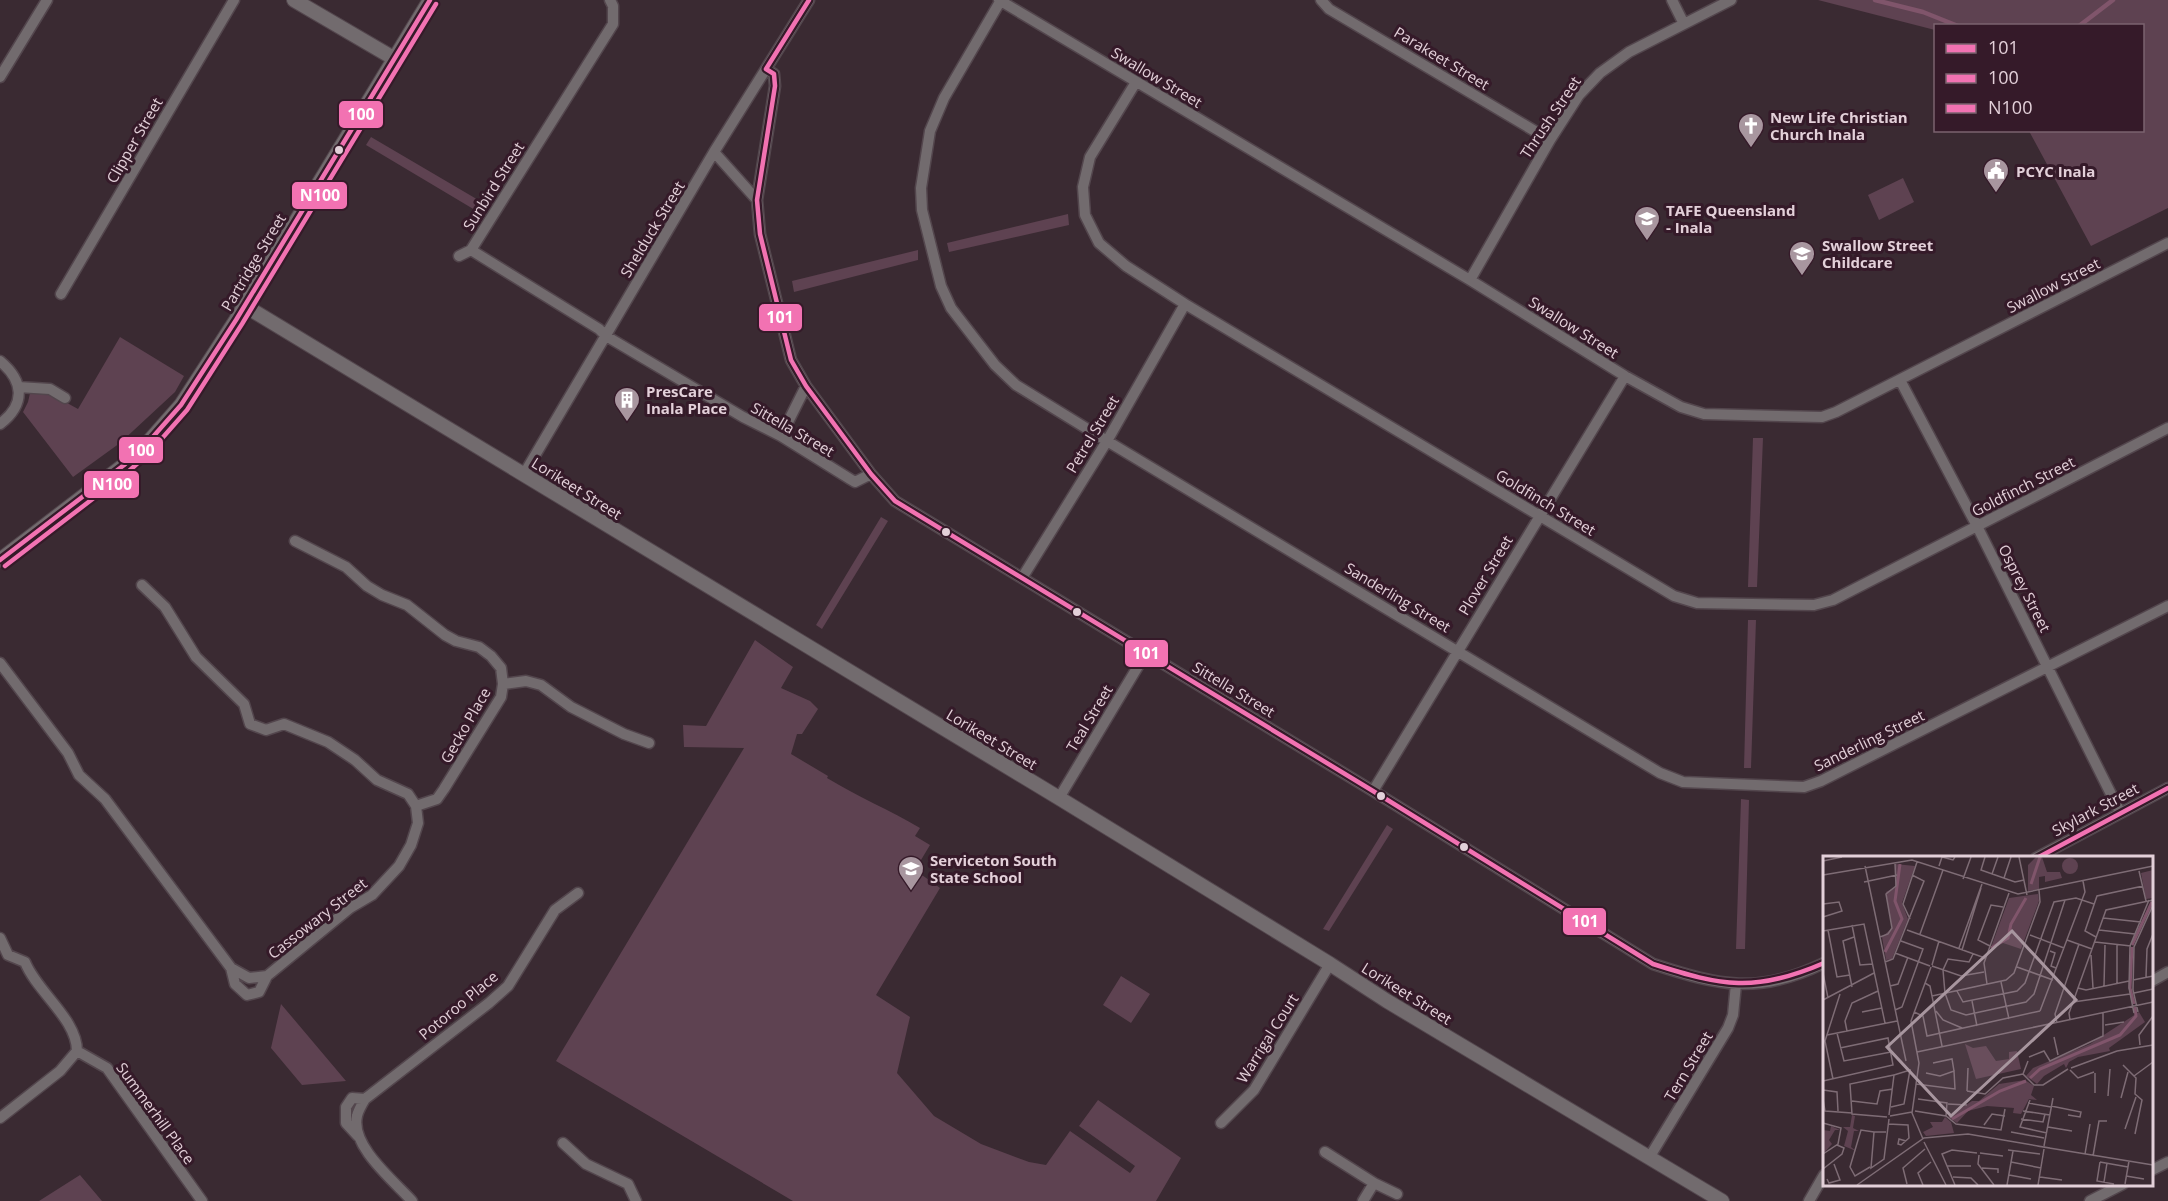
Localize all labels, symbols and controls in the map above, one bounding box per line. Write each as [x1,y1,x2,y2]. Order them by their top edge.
street label: Parakeet Street [1391,22,1493,94]
legend [1934,24,2144,132]
text: 101 [1988,35,2019,59]
street label: Swallow Street [1108,42,1206,112]
text: 100 [1988,65,2019,89]
street label: Thrush Street [1515,72,1585,162]
street label: Clipper Street [101,94,167,186]
text: N100 [1988,95,2032,119]
line badge: 100 [338,100,384,129]
text: 100 [347,103,375,125]
place label: New Life Christian Church Inala [1770,107,1908,144]
church icon: New Life Christian Church Inala [1736,111,1766,149]
street label: Sunbird Street [458,138,528,234]
unlabelled marker [333,144,345,156]
public building icon: PCYC Inala [1981,156,2011,194]
place label: PCYC Inala [2016,161,2095,181]
street label: Shelduck Street [615,177,689,281]
line badge: N100 [291,181,348,210]
text: N100 [300,184,340,206]
place label: TAFE Queensland - Inala [1666,200,1795,237]
school or university icon: TAFE Queensland - Inala [1632,204,1662,242]
street label: Partridge Street [216,210,290,314]
place label: Swallow Street Childcare [1822,235,1934,272]
school or university icon: Swallow Street Childcare [1787,239,1817,277]
street label: Swallow Street [2003,253,2103,317]
street label: Swallow Street [1525,291,1623,363]
line badge: 101 [758,303,803,332]
text: 101 [766,306,794,328]
place label: PresCare Inala Place [646,381,727,418]
building icon: PresCare Inala Place [612,385,642,423]
street label: Petrel Street [1061,392,1123,476]
street label: Sittella Street [748,397,838,461]
line badge: 100 [118,436,164,464]
text: 100 [127,439,155,461]
street label: Goldfinch Street [1968,451,2078,521]
street label: Lorikeet Street [528,452,626,524]
street label: Goldfinch Street [1492,464,1600,540]
line badge: N100 [83,470,140,499]
text: N100 [92,473,132,495]
unlabelled marker [940,526,952,538]
street label: Plover Street [1453,531,1517,619]
street label: Osprey Street [1994,541,2056,635]
street label: Sanderling Street [1341,557,1455,637]
unlabelled marker [1071,606,1083,618]
line badge: 101 [1124,639,1169,668]
text: 101 [1132,642,1160,664]
street label: Sittella Street [1189,657,1279,721]
street label: Teal Street [1061,681,1117,755]
street label: Gecko Place [435,684,495,766]
street label: Lorikeet Street [943,704,1041,774]
street label: Sanderling Street [1811,705,1927,775]
street label: Skylark Street [2048,778,2142,840]
unlabelled marker [1375,790,1387,802]
unlabelled marker [1458,841,1470,853]
place label: Serviceton South State School [930,850,1057,887]
school or university icon: Serviceton South State School [896,854,926,892]
inset map [1823,856,2153,1186]
street label: Cassowary Street [263,873,371,963]
line badge: 101 [1562,907,1607,936]
text: 101 [1571,910,1599,932]
street label: Lorikeet Street [1358,957,1456,1029]
street label: Potoroo Place [414,966,502,1044]
street label: Warrigal Court [1232,990,1302,1086]
street label: Tern Street [1659,1028,1717,1104]
street label: Summerhill Place [112,1058,200,1168]

